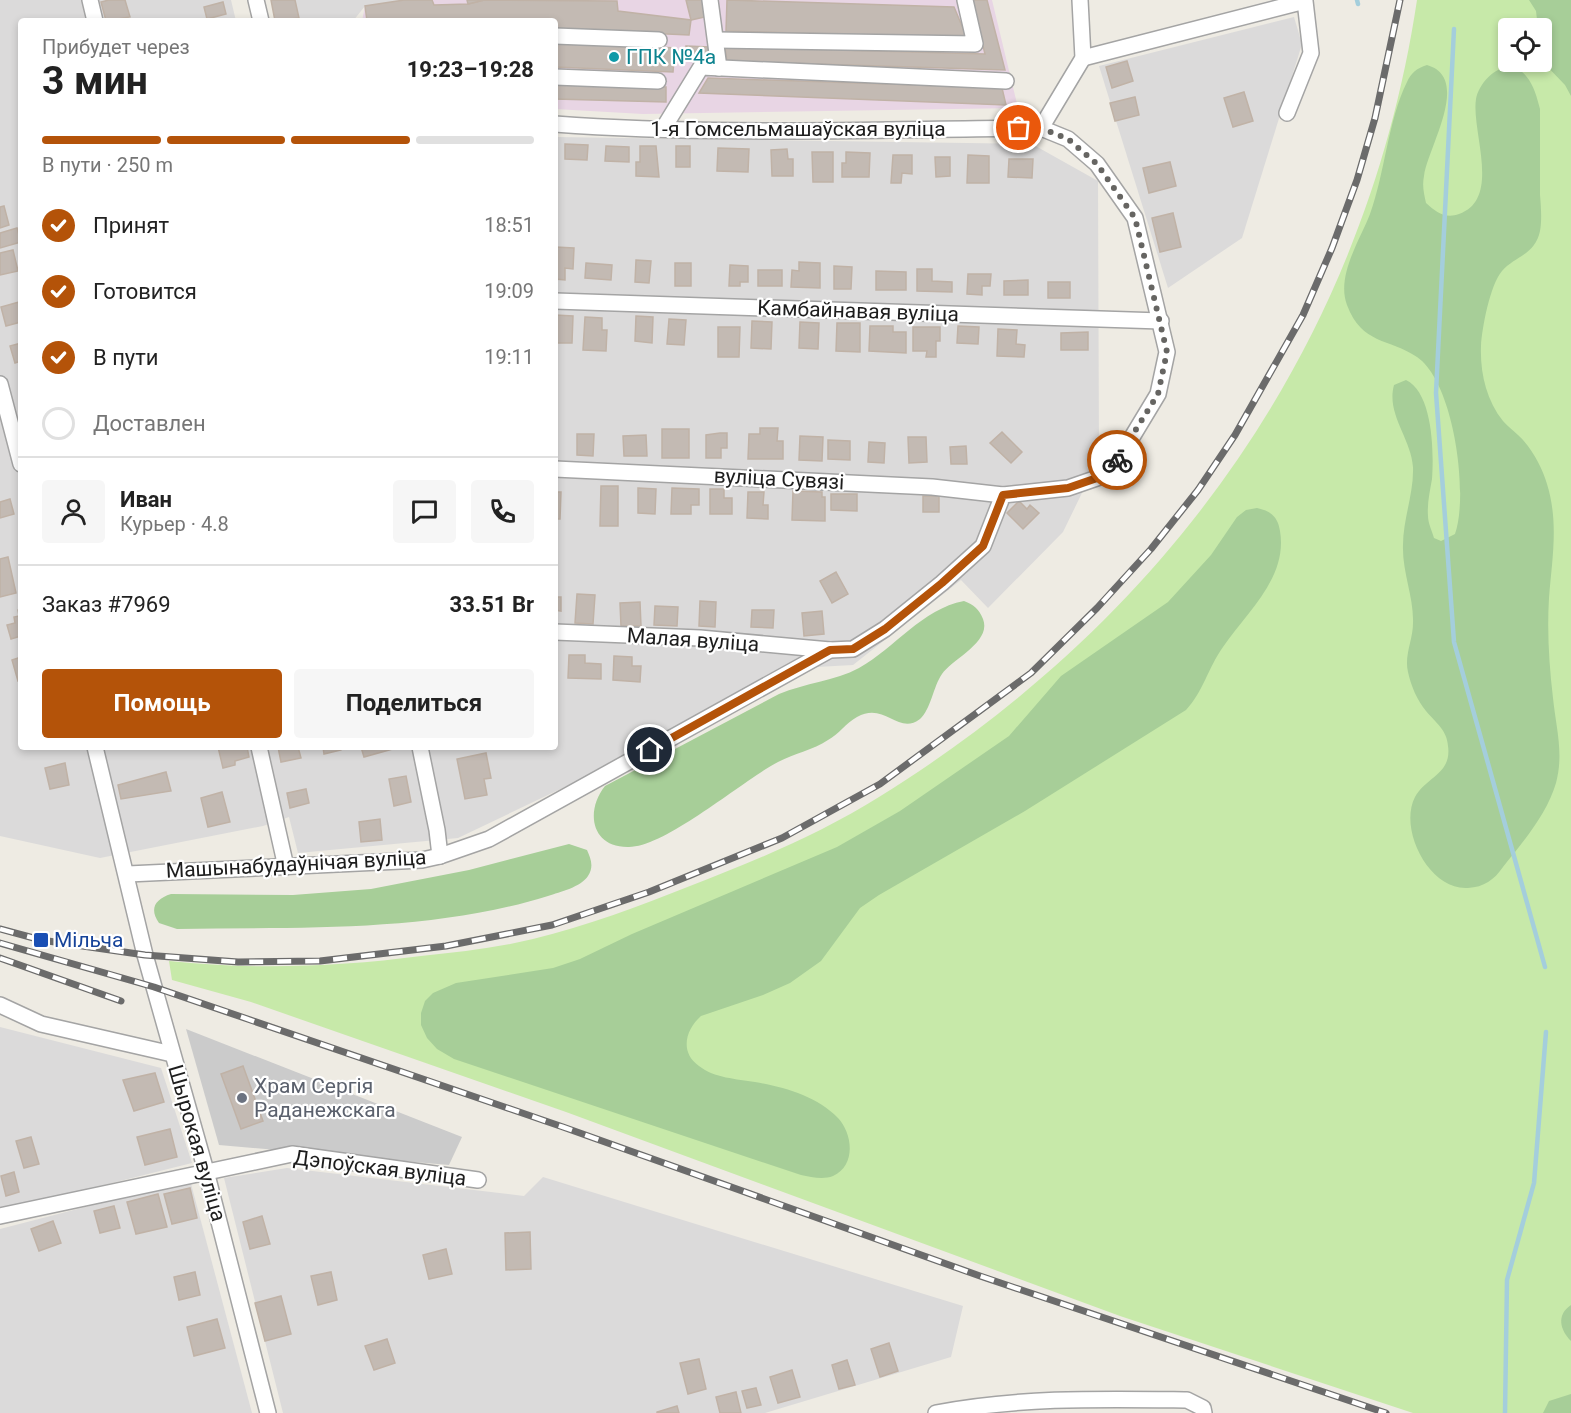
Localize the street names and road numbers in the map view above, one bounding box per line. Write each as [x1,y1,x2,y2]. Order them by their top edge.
street label: 1-я Гомсельмашаўская вуліца [650,117,946,141]
street label: Камбайнавая вуліца [757,295,959,327]
street label: вуліца Сувязі [713,464,845,494]
street label: Малая вуліца [626,623,760,657]
street label: Машынабудаўнічая вуліца [165,845,427,883]
street label: Шырокая вуліца [163,1062,231,1224]
street label: Дэпоўская вуліца [292,1145,468,1191]

